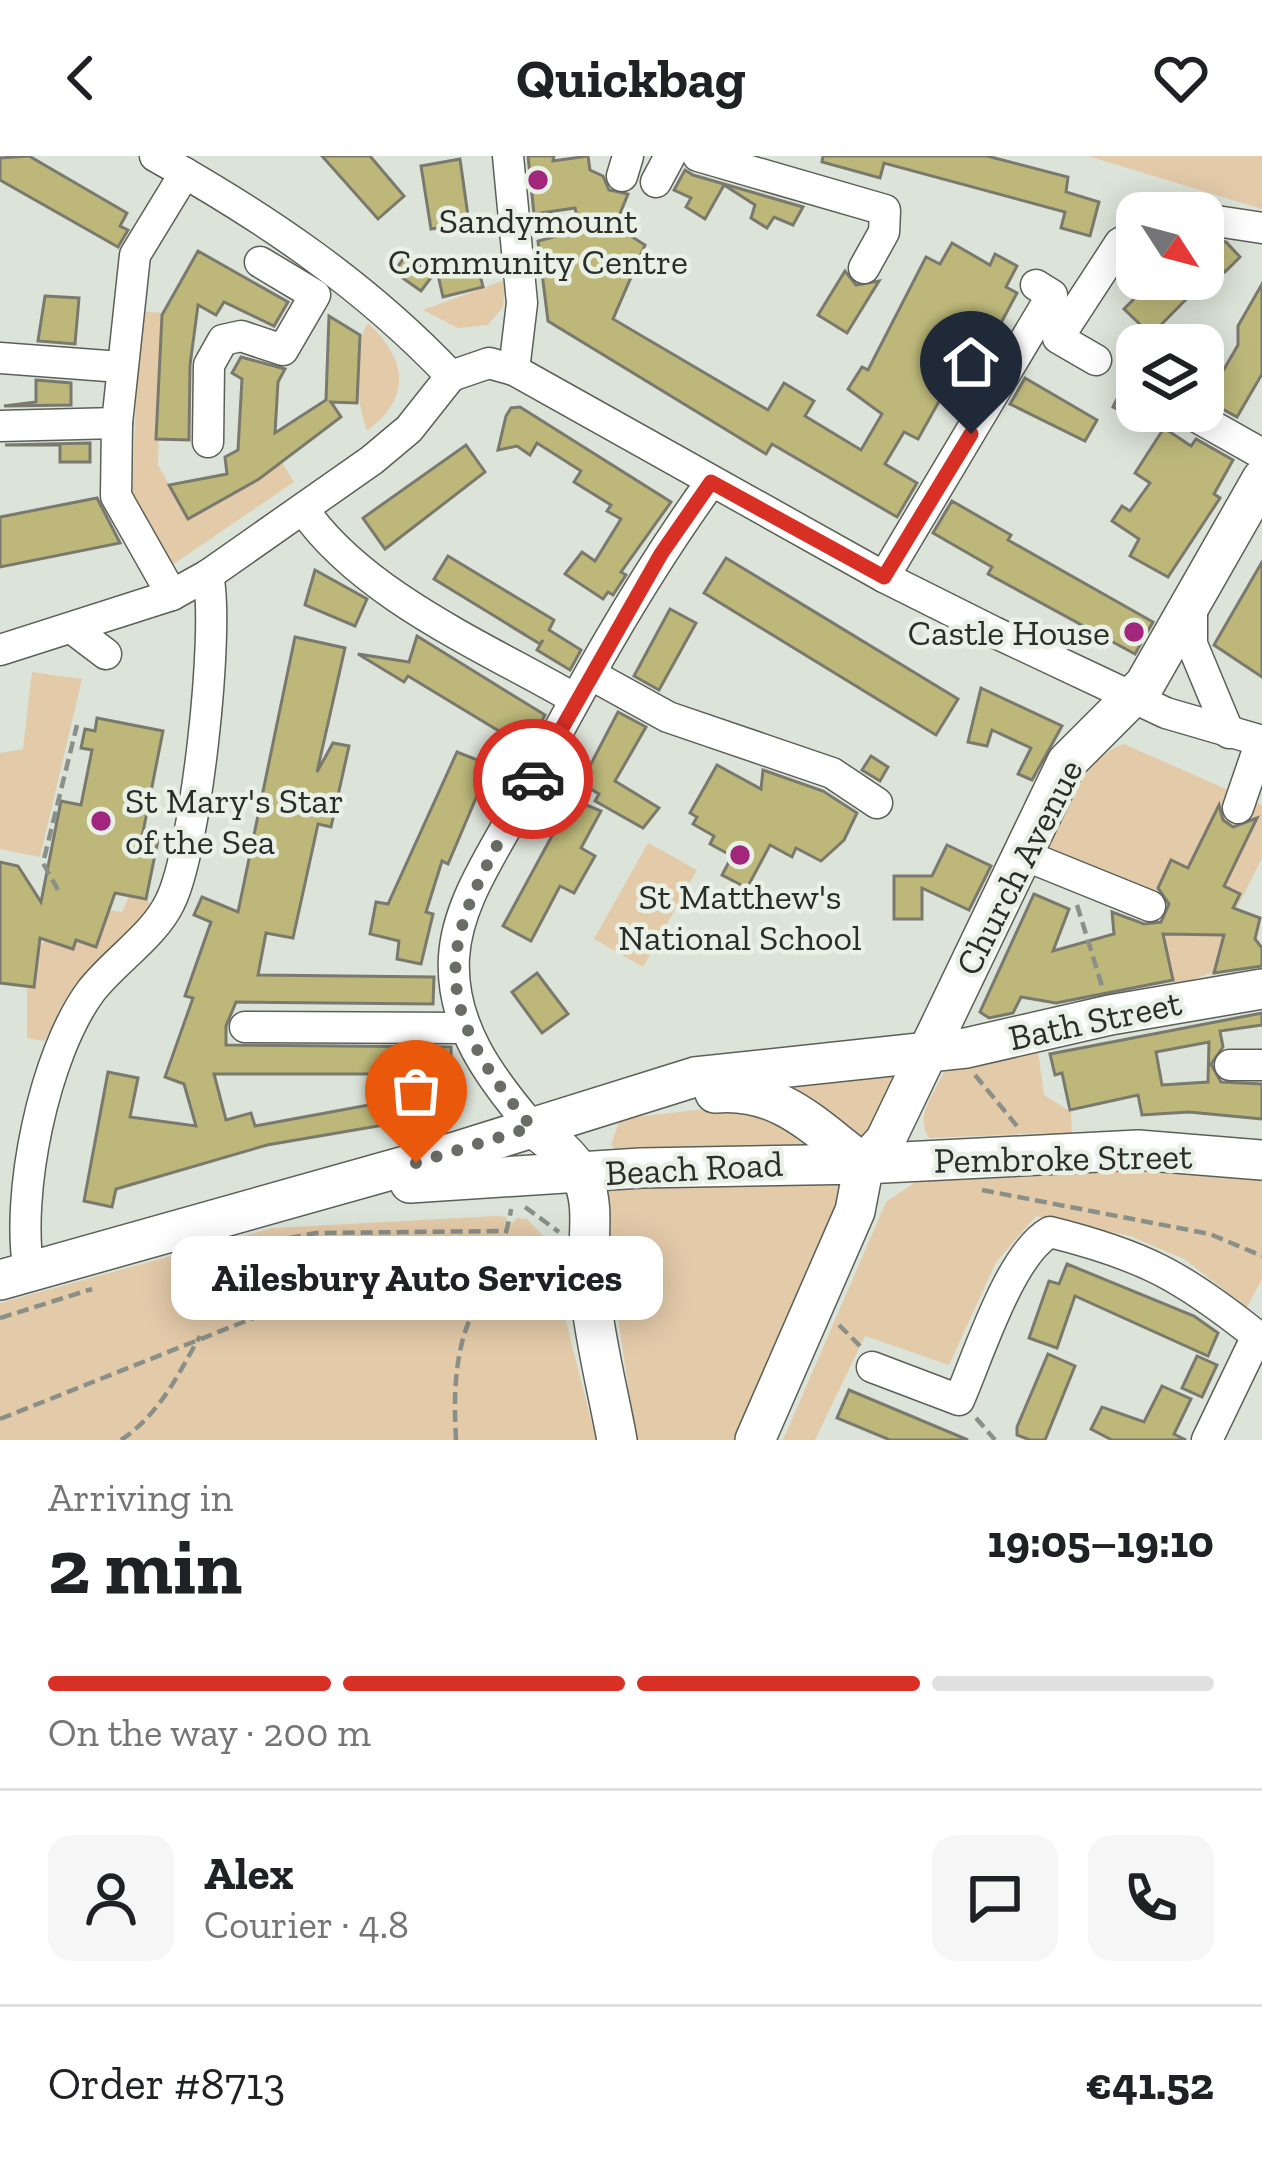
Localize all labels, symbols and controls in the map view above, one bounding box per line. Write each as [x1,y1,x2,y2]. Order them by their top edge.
icon: back [48,45,114,111]
icon: heart [1148,45,1214,111]
text: Quickbag [516,46,746,111]
marker: Sandymount Community Centre [525,167,551,193]
north arrow [1116,192,1224,300]
map controls [1116,192,1224,432]
place label: Sandymount Community Centre [388,199,688,283]
pin [920,311,1022,434]
button: layers [1116,324,1224,432]
icon: home [938,329,1004,395]
place label: Castle House [908,611,1110,654]
marker: Castle House [1121,619,1147,645]
courier [473,719,593,839]
icon: car [500,746,566,812]
street label: Church Avenue [946,752,1092,982]
place label: St Mary's Star of the Sea [125,779,344,863]
marker: St Mary's Star of the Sea [88,808,114,834]
marker: St Matthew's National School [727,842,753,868]
place label: St Matthew's National School [618,875,862,959]
street label: Bath Street [1005,981,1186,1059]
pin [365,1040,467,1163]
icon: bag [383,1058,449,1124]
street label: Pembroke Street [933,1134,1193,1182]
street label: Beach Road [604,1142,784,1194]
callout: Ailesbury Auto Services [170,1235,662,1319]
text: Ailesbury Auto Services [211,1254,623,1301]
text: Arriving in [48,1474,233,1521]
text: 19:05–19:10 [988,1515,1214,1569]
text: 2 min [48,1519,242,1613]
text: On the way · 200 m [48,1709,371,1756]
button: person [48,1835,174,1961]
button: chat [932,1835,1058,1961]
button: phone [1088,1835,1214,1961]
text: Alex [204,1847,294,1901]
text: Courier · 4.8 [204,1901,409,1948]
text: Order #8713 [48,2057,285,2111]
text: €41.52 [1086,2057,1214,2111]

